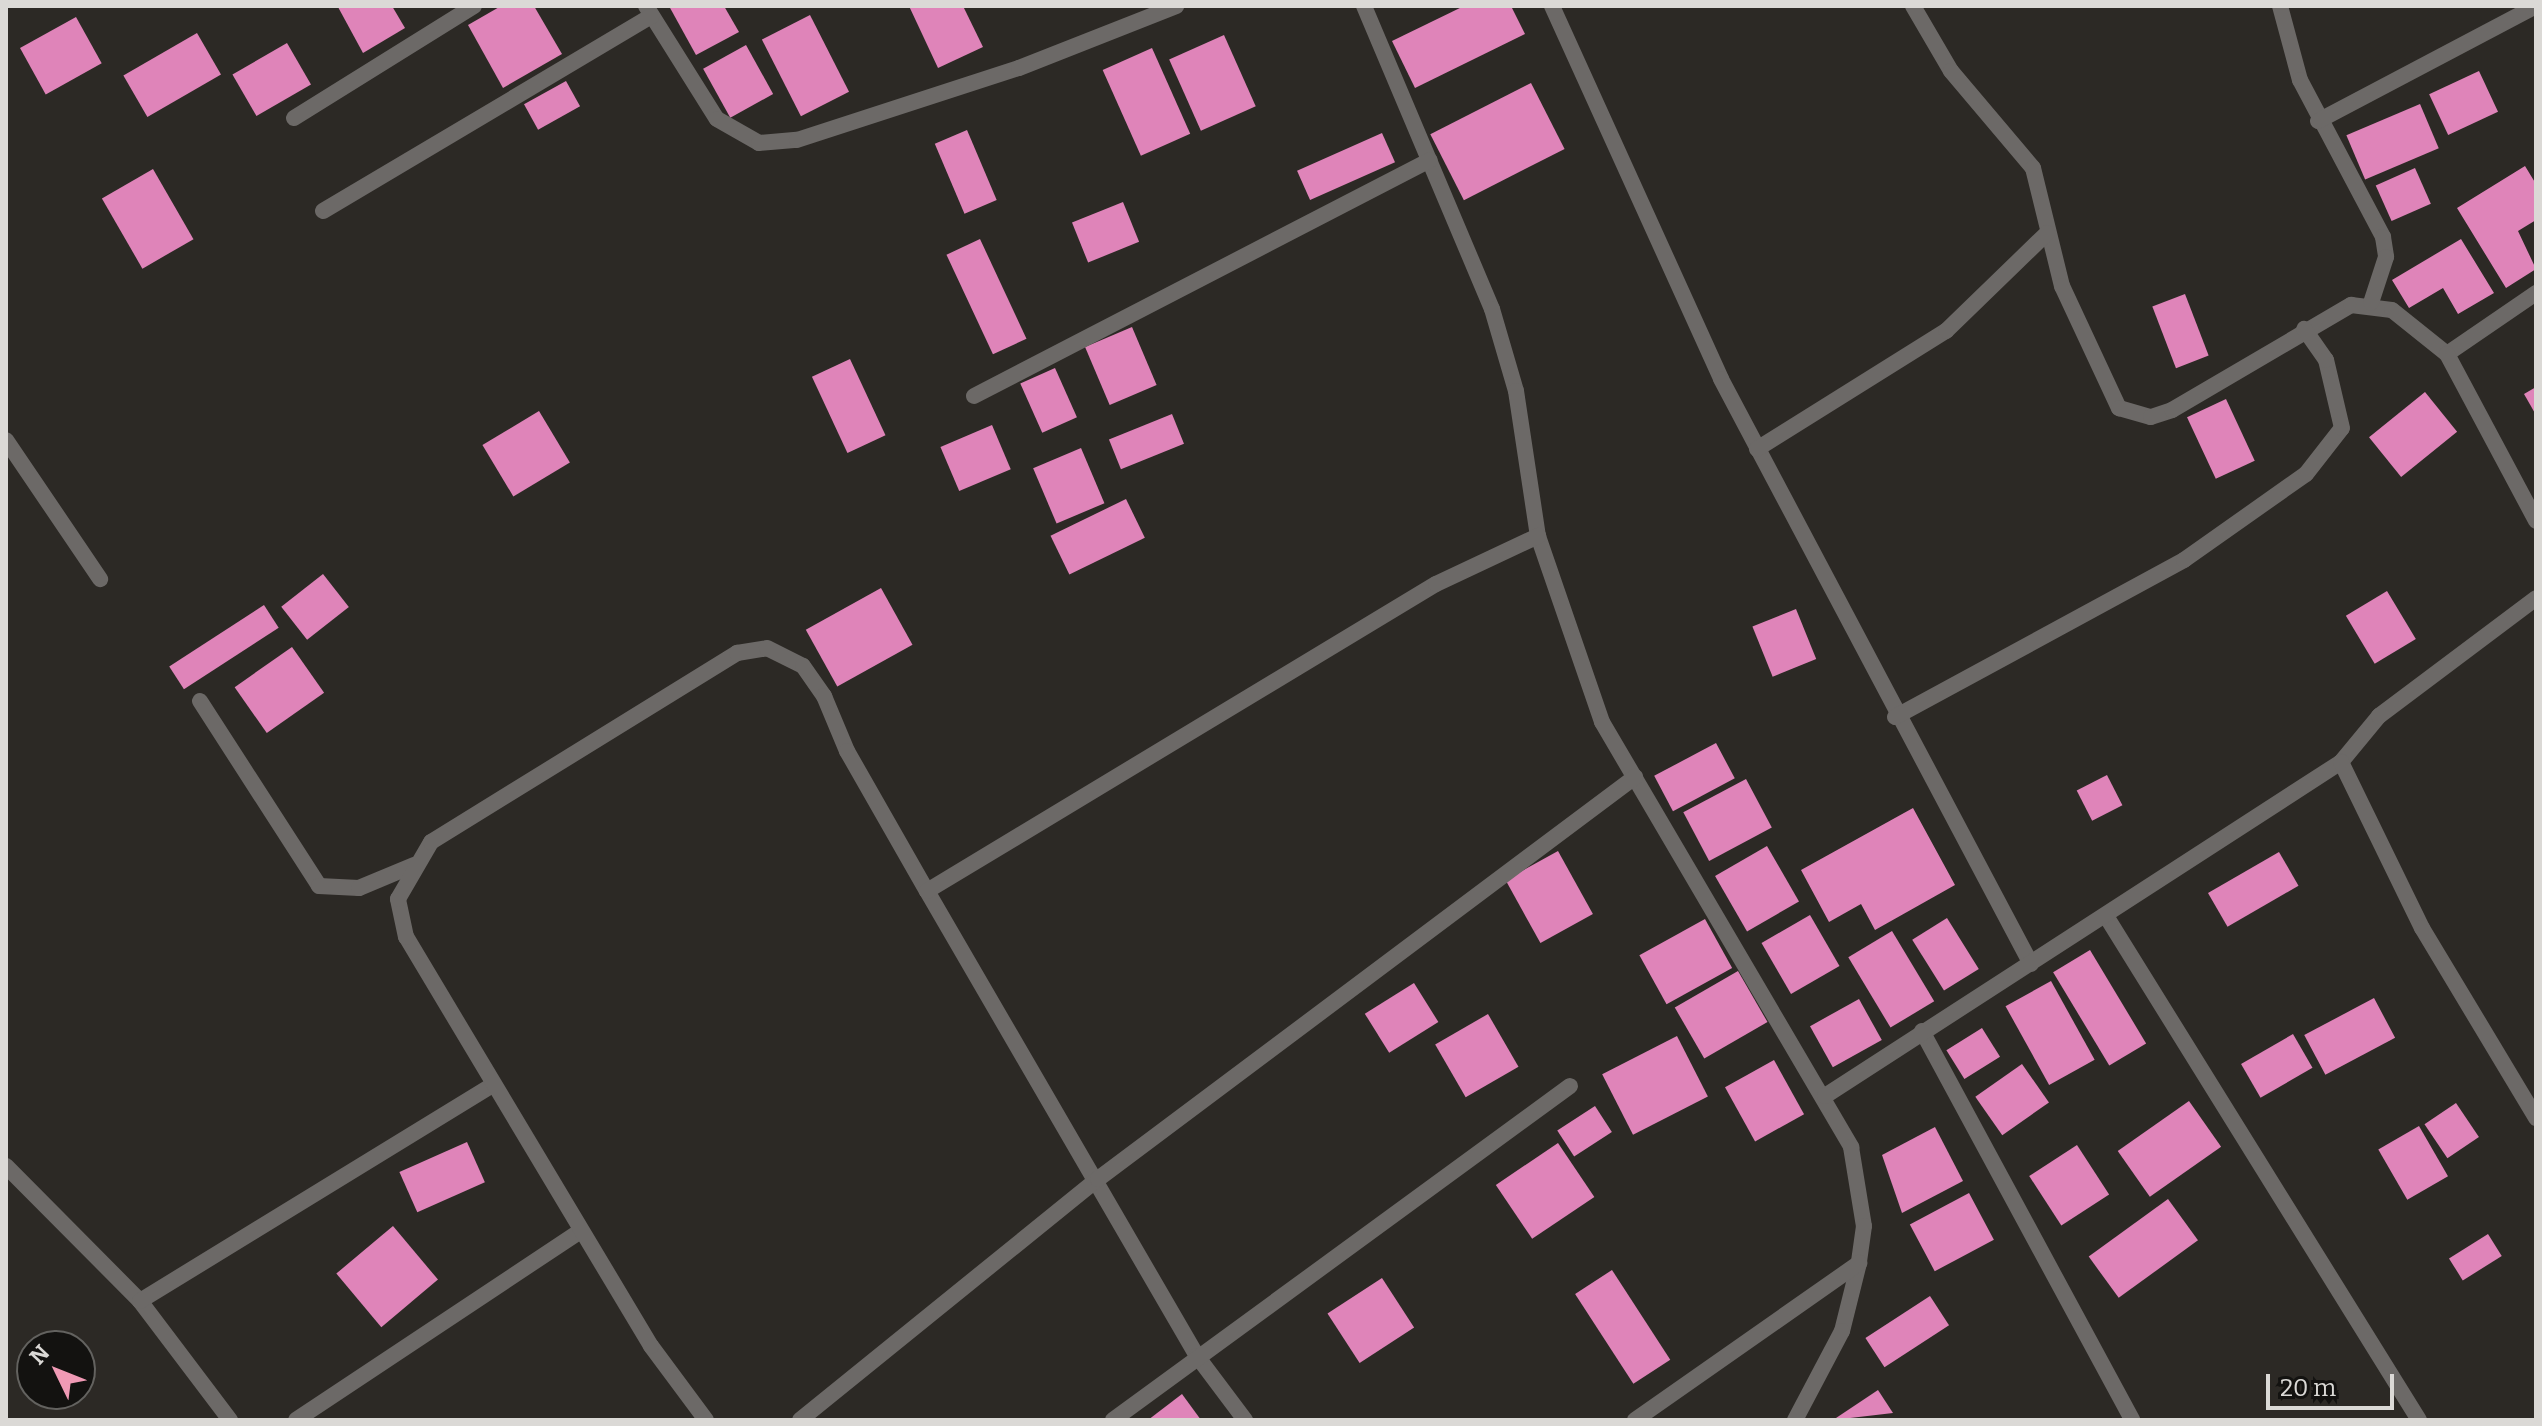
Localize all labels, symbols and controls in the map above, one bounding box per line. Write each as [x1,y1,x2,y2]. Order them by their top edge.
north arrow [16,1330,96,1410]
text: N [24,1339,55,1370]
scale bar [2270,1358,2398,1408]
text: 20 m [2280,1374,2336,1402]

